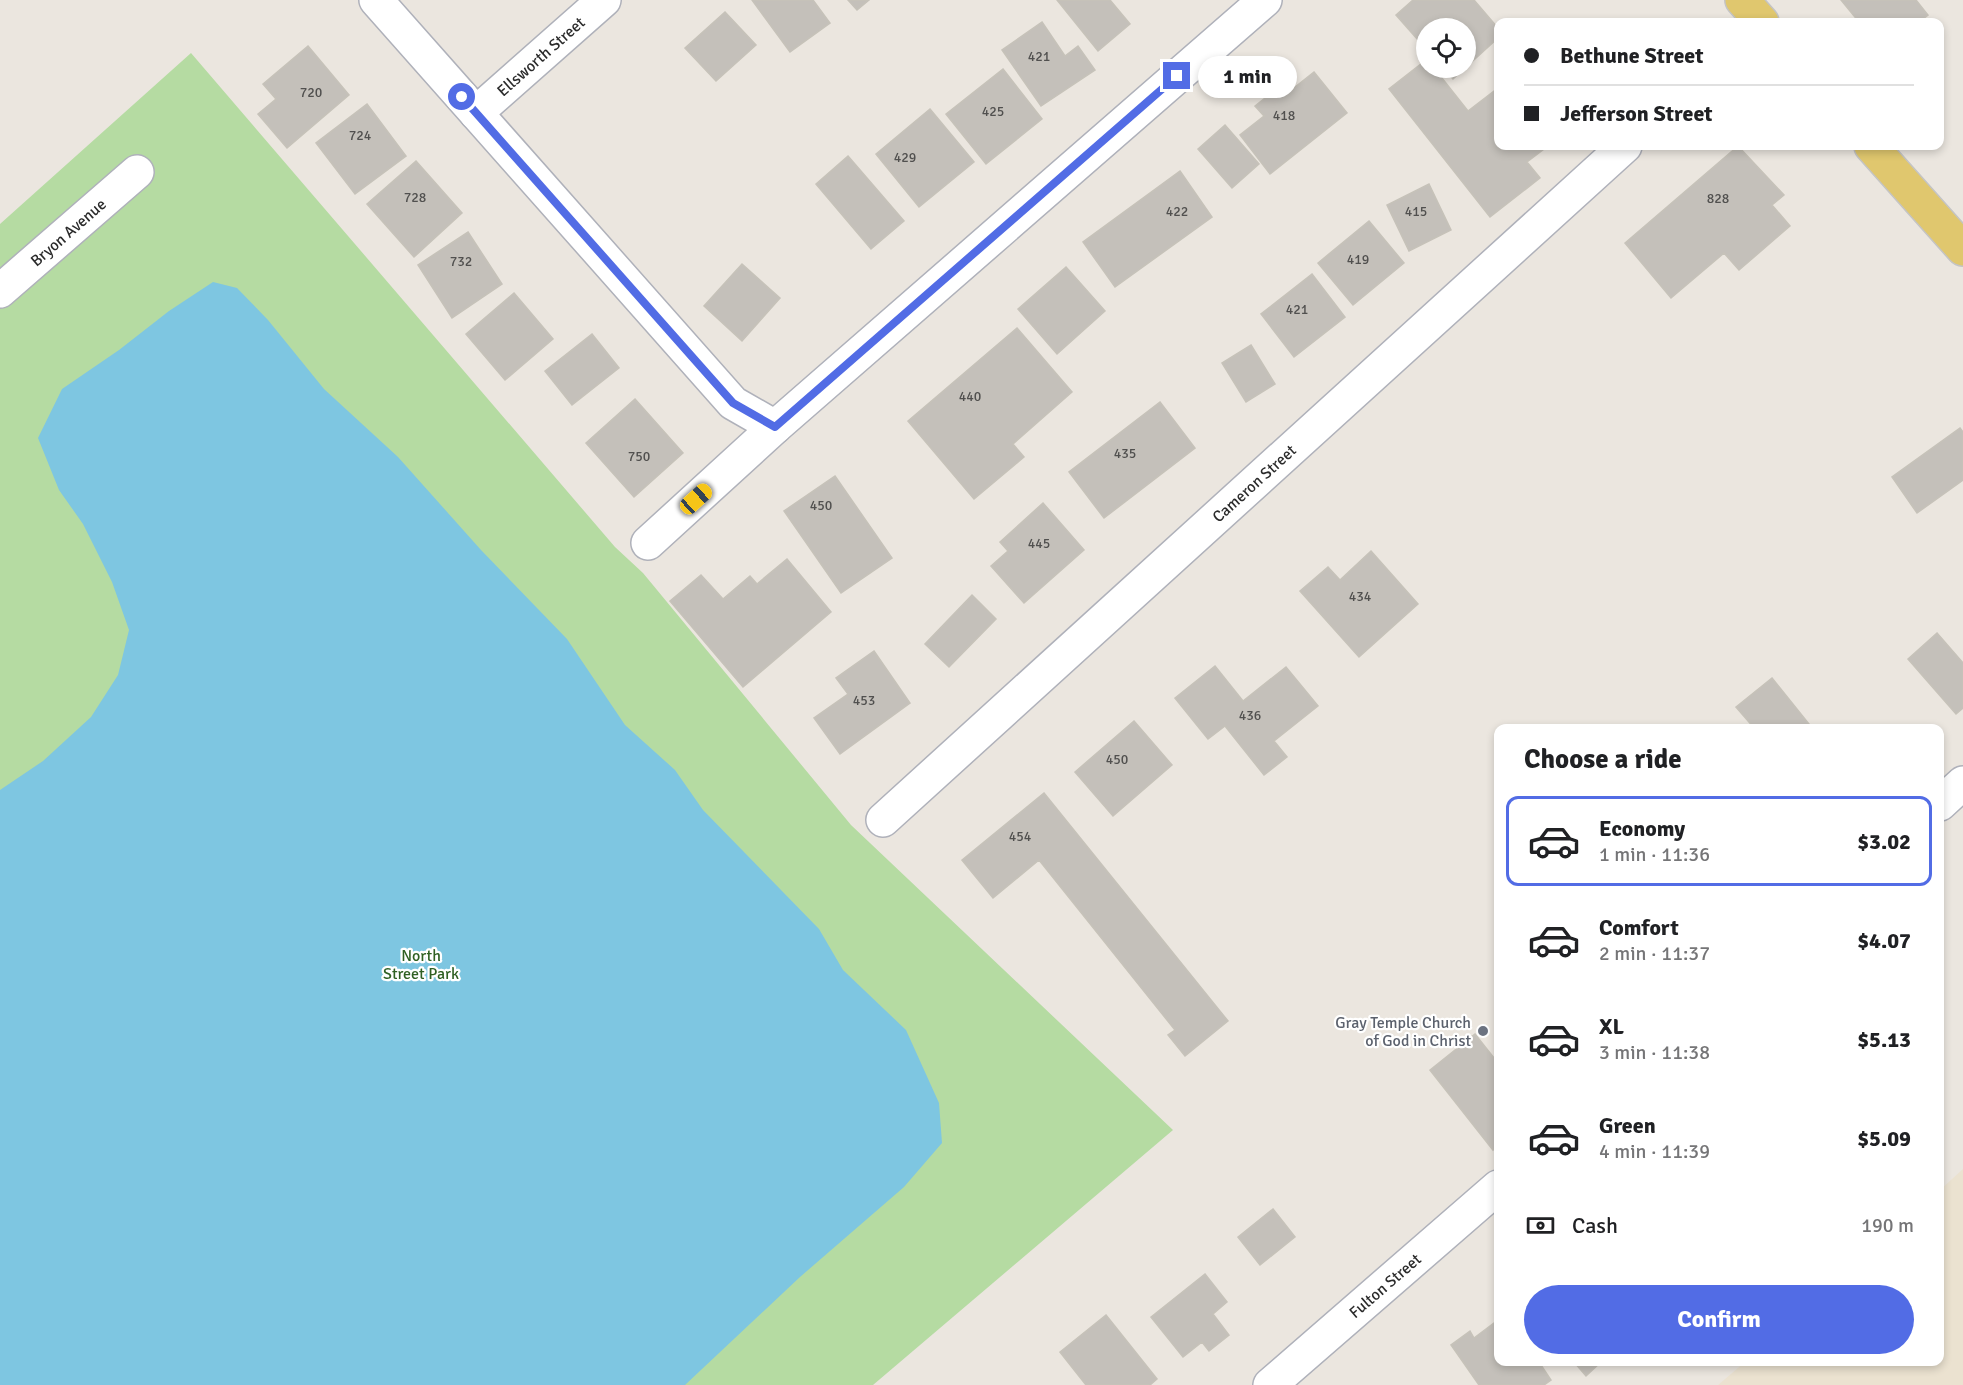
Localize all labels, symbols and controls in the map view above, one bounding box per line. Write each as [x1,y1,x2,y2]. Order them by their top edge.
street label: Ellsworth Street [493,12,590,101]
map controls [1416,18,1476,78]
button: locate [1416,18,1476,78]
text: Bethune Street [1560,42,1704,69]
house number: 421 [1028,48,1050,65]
callout: 1 min [1198,55,1297,97]
route end [1163,62,1190,89]
text: 1 min [1223,64,1272,89]
route start [448,83,475,110]
house number: 720 [300,84,322,101]
text: Jefferson Street [1560,100,1713,127]
house number: 425 [982,103,1004,120]
house number: 418 [1273,107,1295,124]
house number: 724 [349,127,372,144]
house number: 429 [894,149,916,166]
house number: 728 [404,189,426,206]
house number: 828 [1707,190,1729,207]
street label: Bryon Avenue [27,194,111,271]
house number: 422 [1166,203,1188,220]
house number: 415 [1405,203,1427,220]
house number: 419 [1347,251,1369,268]
house number: 732 [450,253,472,270]
house number: 421 [1286,301,1308,318]
house number: 440 [959,388,981,405]
street label: Cameron Street [1208,440,1301,527]
house number: 435 [1114,445,1136,462]
house number: 750 [628,448,650,465]
car [677,480,715,518]
house number: 450 [810,497,832,514]
house number: 445 [1028,535,1050,552]
house number: 434 [1349,588,1372,605]
house number: 453 [853,692,875,709]
house number: 436 [1239,707,1261,724]
text: Choose a ride [1524,743,1682,776]
house number: 450 [1106,751,1128,768]
icon: car [1527,814,1581,868]
text: Economy [1599,815,1685,842]
house number: 454 [1009,828,1032,845]
text: $3.02 [1857,828,1911,855]
text: 1 min · 11:36 [1599,842,1710,867]
icon: car [1527,913,1581,967]
text: Comfort [1599,914,1679,941]
text: $4.07 [1857,927,1911,954]
text: 2 min · 11:37 [1599,941,1710,966]
park label: North Street Park [383,946,459,984]
icon: car [1527,1012,1581,1066]
place label: Gray Temple Church of God in Christ [1335,1013,1471,1051]
text: XL [1599,1013,1624,1040]
marker: Gray Temple Church of God in Christ [1476,1024,1490,1038]
text: $5.13 [1857,1026,1911,1053]
text: 3 min · 11:38 [1599,1040,1710,1065]
icon: car [1527,1111,1581,1165]
text: Green [1599,1112,1656,1139]
text: $5.09 [1857,1125,1911,1152]
text: 4 min · 11:39 [1599,1139,1710,1164]
icon: cash [1524,1209,1557,1242]
text: Cash [1572,1212,1618,1239]
text: 190 m [1861,1213,1914,1238]
street label: Fulton Street [1345,1249,1426,1323]
button: Confirm [1524,1285,1914,1354]

